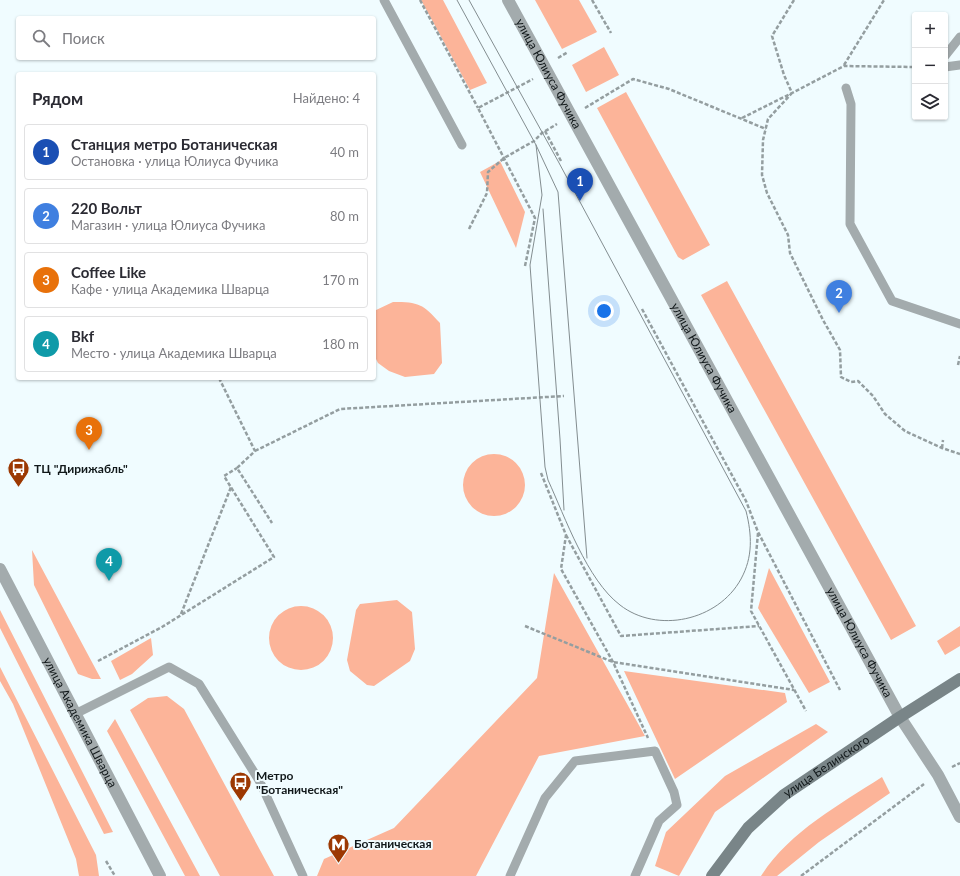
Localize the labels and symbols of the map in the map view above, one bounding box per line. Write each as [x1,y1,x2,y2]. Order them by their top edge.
street label: улица Юлиуса Фучика [513,16,585,131]
pin: 1 [567,168,593,201]
pin: 2 [826,280,852,313]
street label: улица Юлиуса Фучика [668,300,740,416]
your location [594,301,614,321]
pin: 3 [76,417,102,450]
bus stop icon: ТЦ "Дирижабль" [6,456,32,489]
place label: ТЦ "Дирижабль" [34,461,128,476]
pin: 4 [96,548,122,581]
street label: улица Юлиуса Фучика [823,584,896,700]
street label: улица Академика Шварца [40,654,121,790]
street label: улица Белинского [780,732,872,800]
place label: Метро "Ботаническая" [256,768,343,797]
bus stop icon: Метро "Ботаническая" [228,770,254,803]
metro station icon: Ботаническая [325,831,351,864]
place label: Ботаническая [354,836,432,851]

